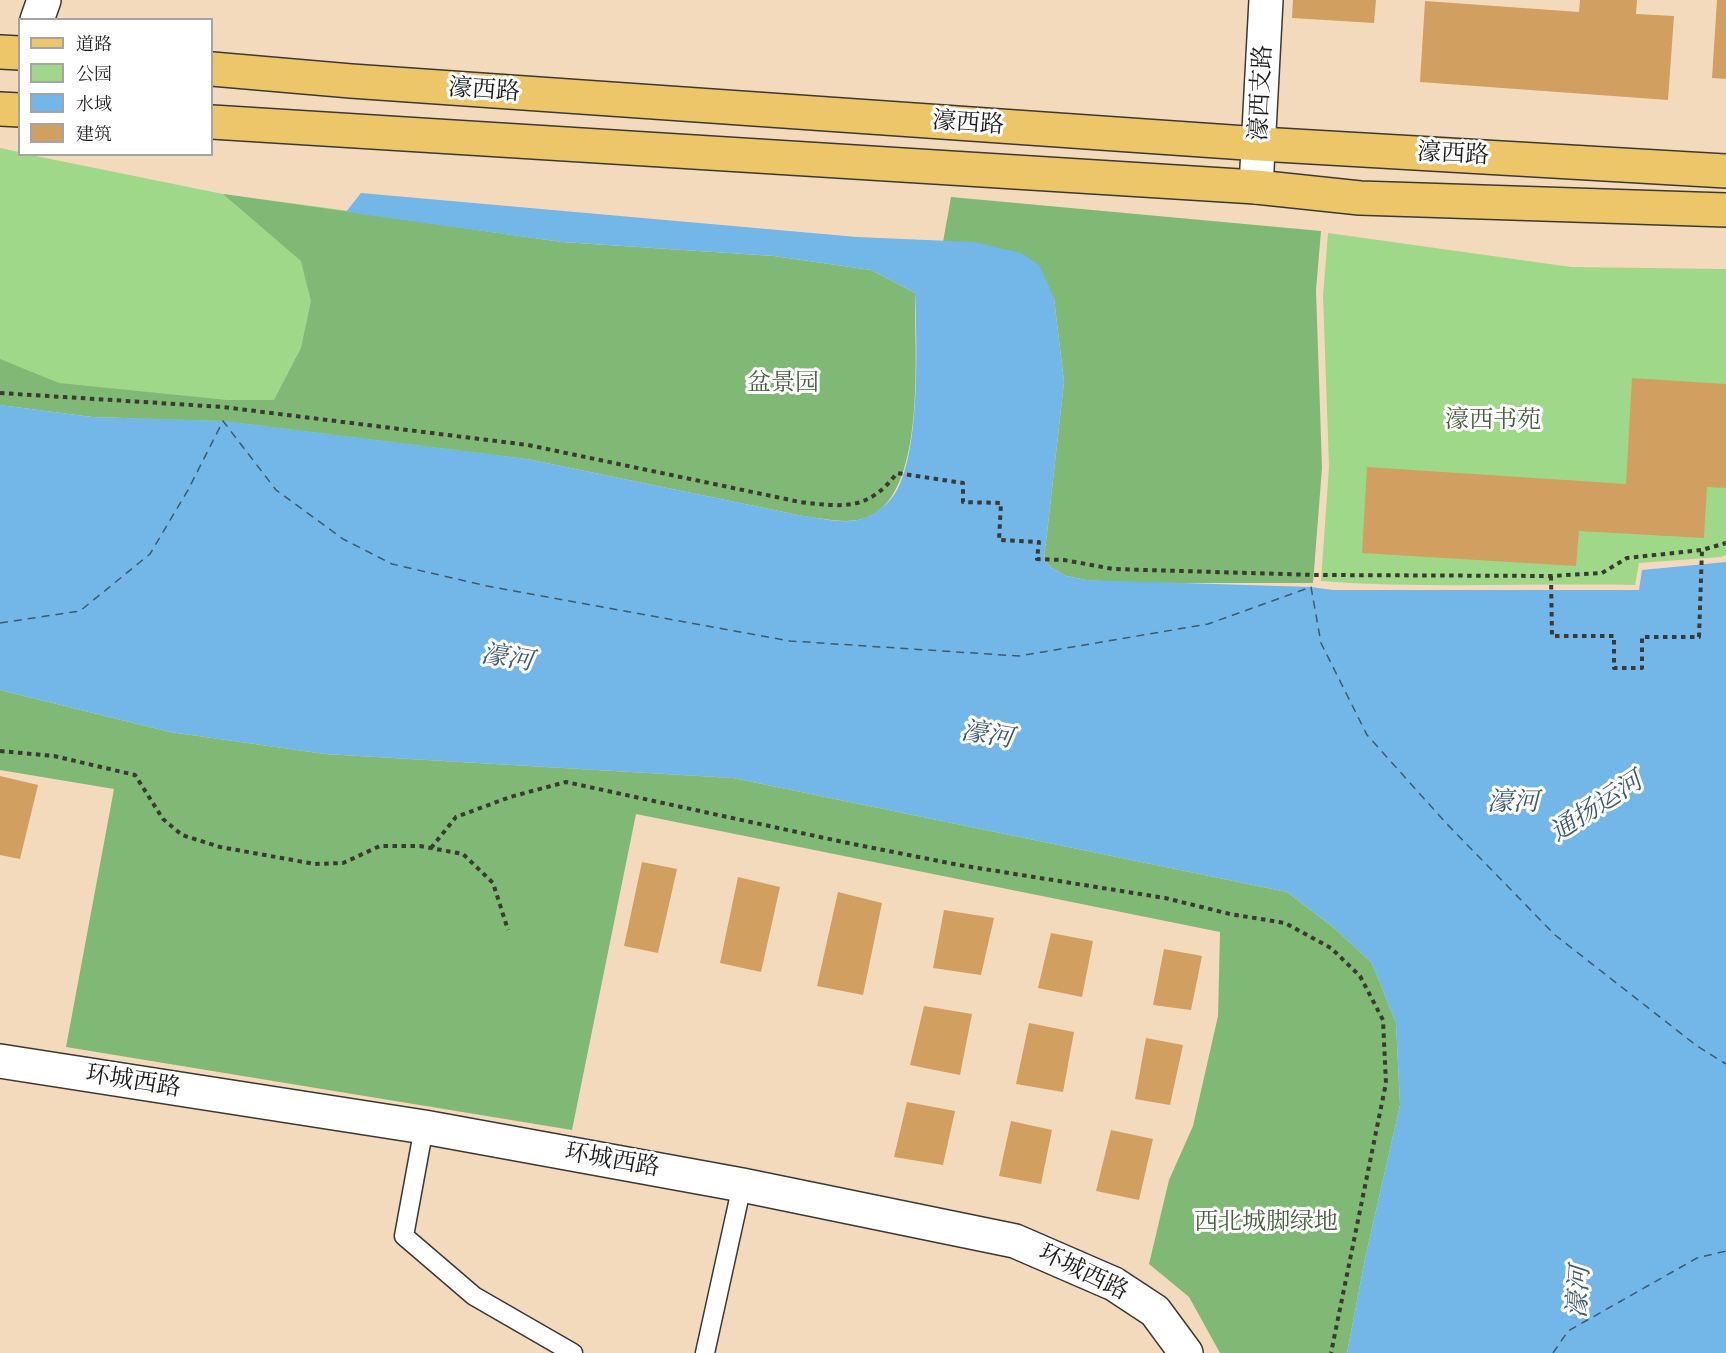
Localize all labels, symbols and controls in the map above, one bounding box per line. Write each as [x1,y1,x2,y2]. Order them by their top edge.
legend [18,18,213,156]
text: 道路 [76,30,112,57]
street label: 濠西支路 [1245,44,1279,142]
text: 公园 [76,60,112,87]
street label: 濠西路 [447,74,521,108]
text: 水域 [76,90,112,117]
street label: 濠西路 [931,107,1005,141]
text: 建筑 [76,120,112,147]
street label: 濠西路 [1416,139,1490,171]
park label: 盆景园 [747,370,819,398]
park label: 濠西书苑 [1445,407,1541,435]
water label: 濠河 [479,640,535,678]
water label: 濠河 [959,717,1015,755]
water label: 通扬运河 [1545,767,1649,849]
water label: 濠河 [1487,787,1539,819]
street label: 环城西路 [83,1060,183,1104]
street label: 环城西路 [562,1138,662,1184]
park label: 西北城脚绿地 [1194,1209,1338,1237]
street label: 环城西路 [1034,1239,1132,1307]
water label: 濠河 [1563,1265,1597,1319]

